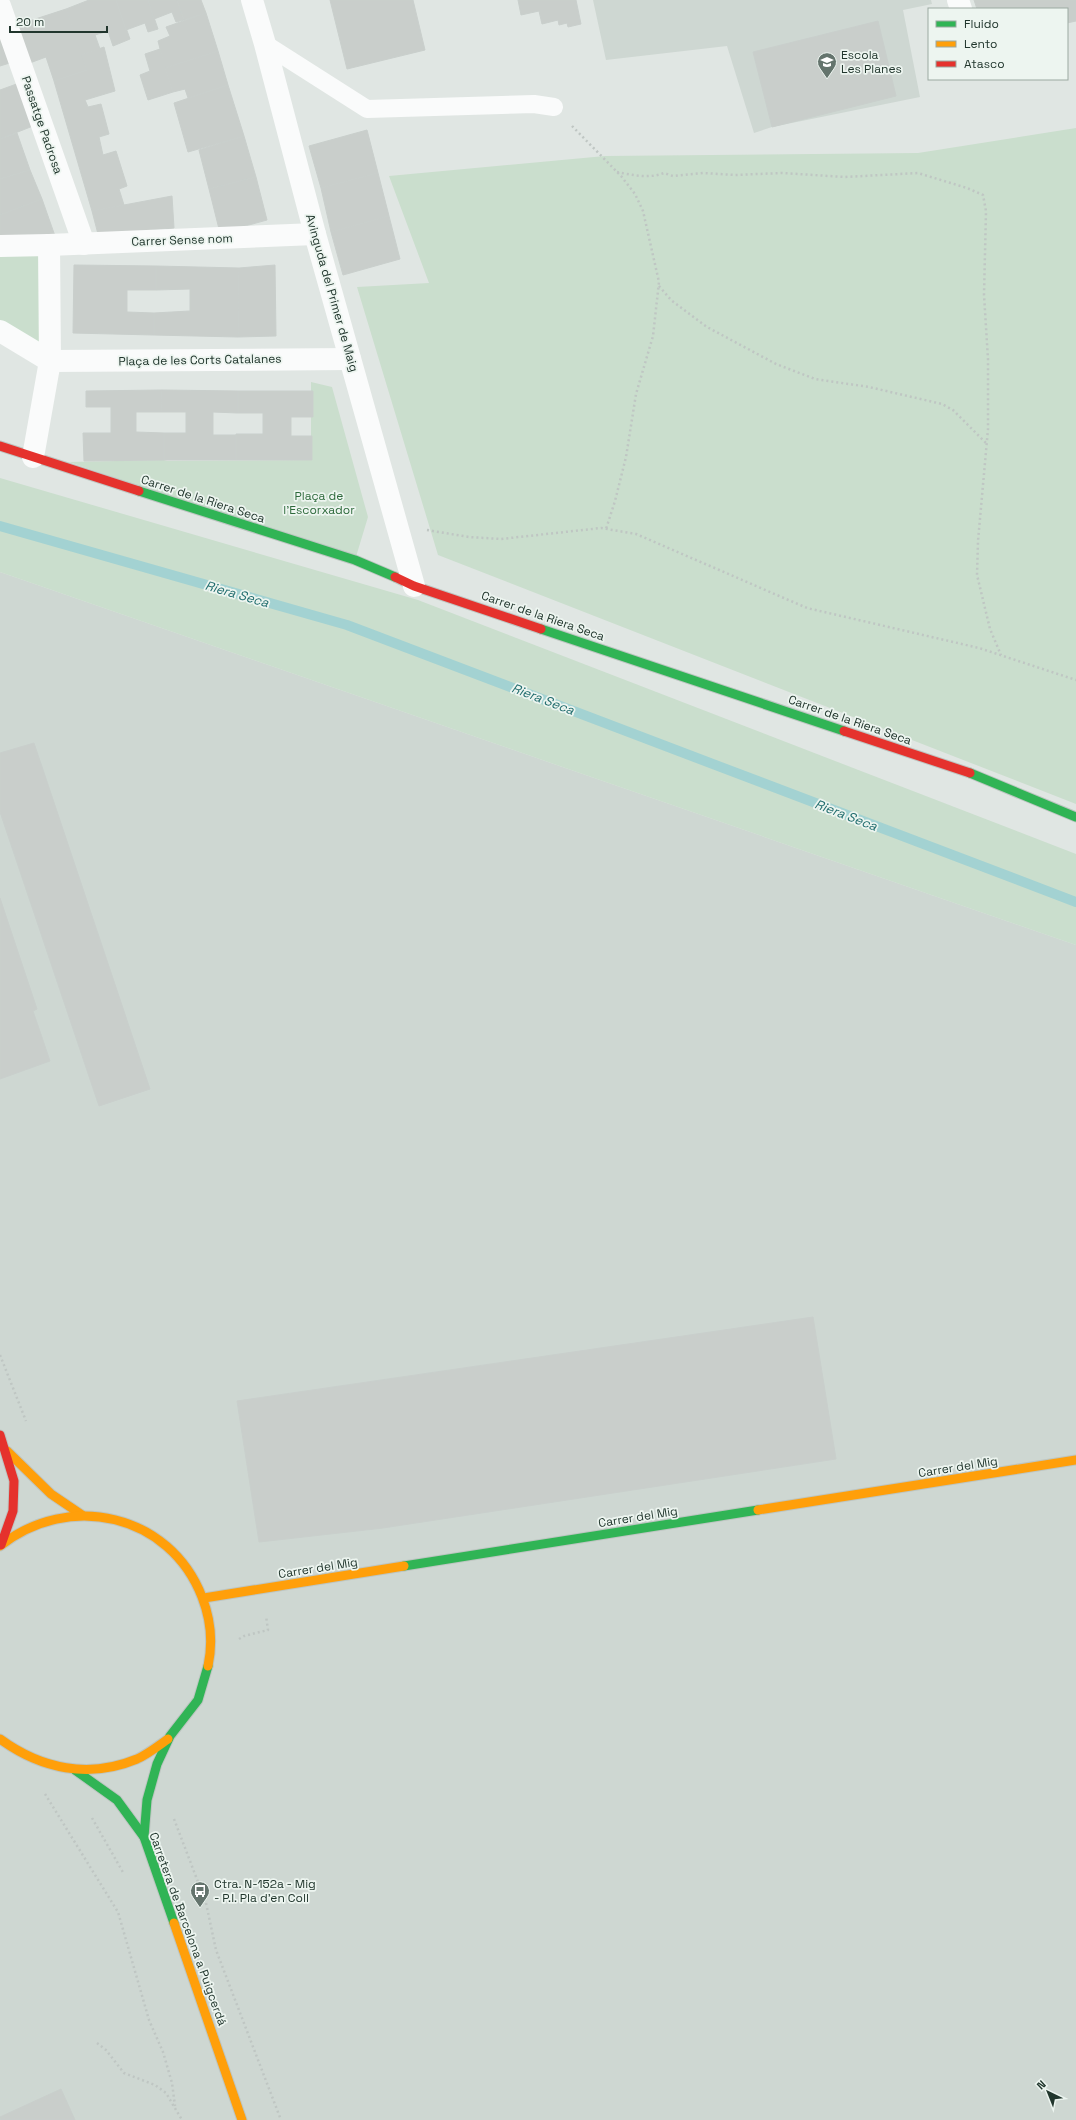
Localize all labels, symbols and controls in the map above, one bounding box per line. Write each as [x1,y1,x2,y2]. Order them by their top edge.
scale bar [10,8,107,34]
legend [928,8,1068,80]
text: 20 m [16,14,44,30]
text: Fluido [964,16,999,32]
text: Lento [964,36,998,52]
place label: Escola Les Planes [841,47,902,77]
school or university icon: Escola Les Planes [816,51,838,79]
text: Atasco [964,56,1005,72]
street label: Passatge Padrosa [18,74,66,176]
street label: Avinguda del Primer de Maig [302,212,362,374]
street label: Carrer Sense nom [131,230,233,250]
street label: Plaça de les Corts Catalanes [118,351,282,369]
street label: Carrer de la Riera Seca [139,471,267,527]
park label: Plaça de l'Escorxador [283,488,355,518]
water label: Riera Seca [203,577,271,611]
street label: Carrer de la Riera Seca [479,587,607,645]
water label: Riera Seca [509,679,577,719]
street label: Carrer de la Riera Seca [786,691,914,749]
water label: Riera Seca [812,795,880,835]
street label: Carrer del Mig [917,1453,999,1481]
street label: Carrer del Mig [597,1503,679,1531]
street label: Carrer del Mig [277,1554,359,1582]
street label: Carretera de Barcelona a Puigcerdá [146,1830,231,2028]
place label: Ctra. N-152a - Mig - P.I. Pla d'en Coll [214,1876,316,1906]
bus stop icon: Ctra. N-152a - Mig - P.I. Pla d'en Coll [189,1880,211,1908]
north arrow [1028,2072,1068,2112]
text: N [1034,2077,1049,2092]

